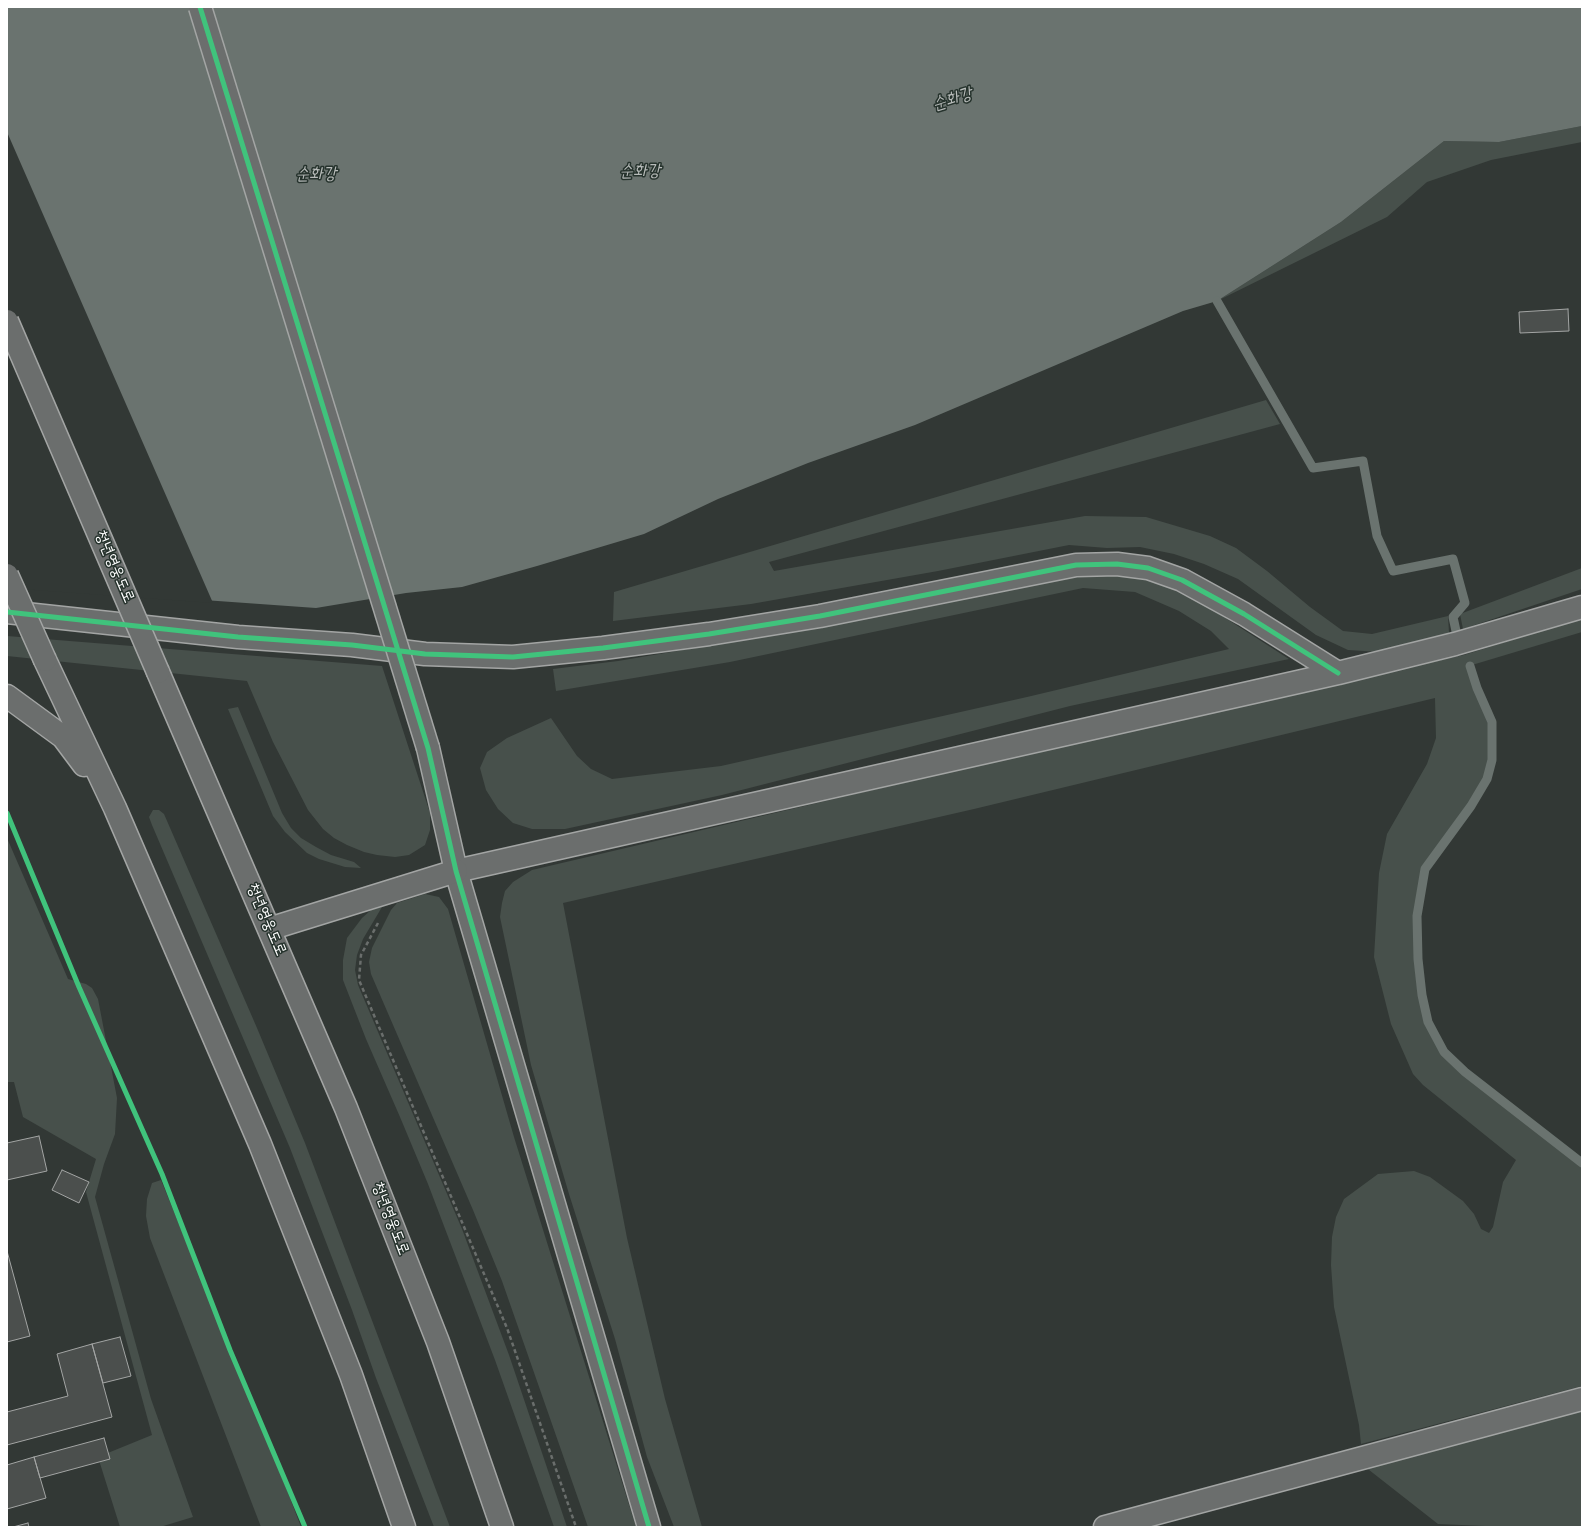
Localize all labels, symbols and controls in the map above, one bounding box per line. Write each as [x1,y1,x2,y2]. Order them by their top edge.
water label: 순화강 [930,85,976,117]
water label: 순화강 [619,162,661,184]
water label: 순화강 [295,165,337,187]
street label: 청년영웅도로 [89,528,137,606]
street label: 청년영웅도로 [241,881,289,959]
street label: 청년영웅도로 [366,1180,412,1258]

